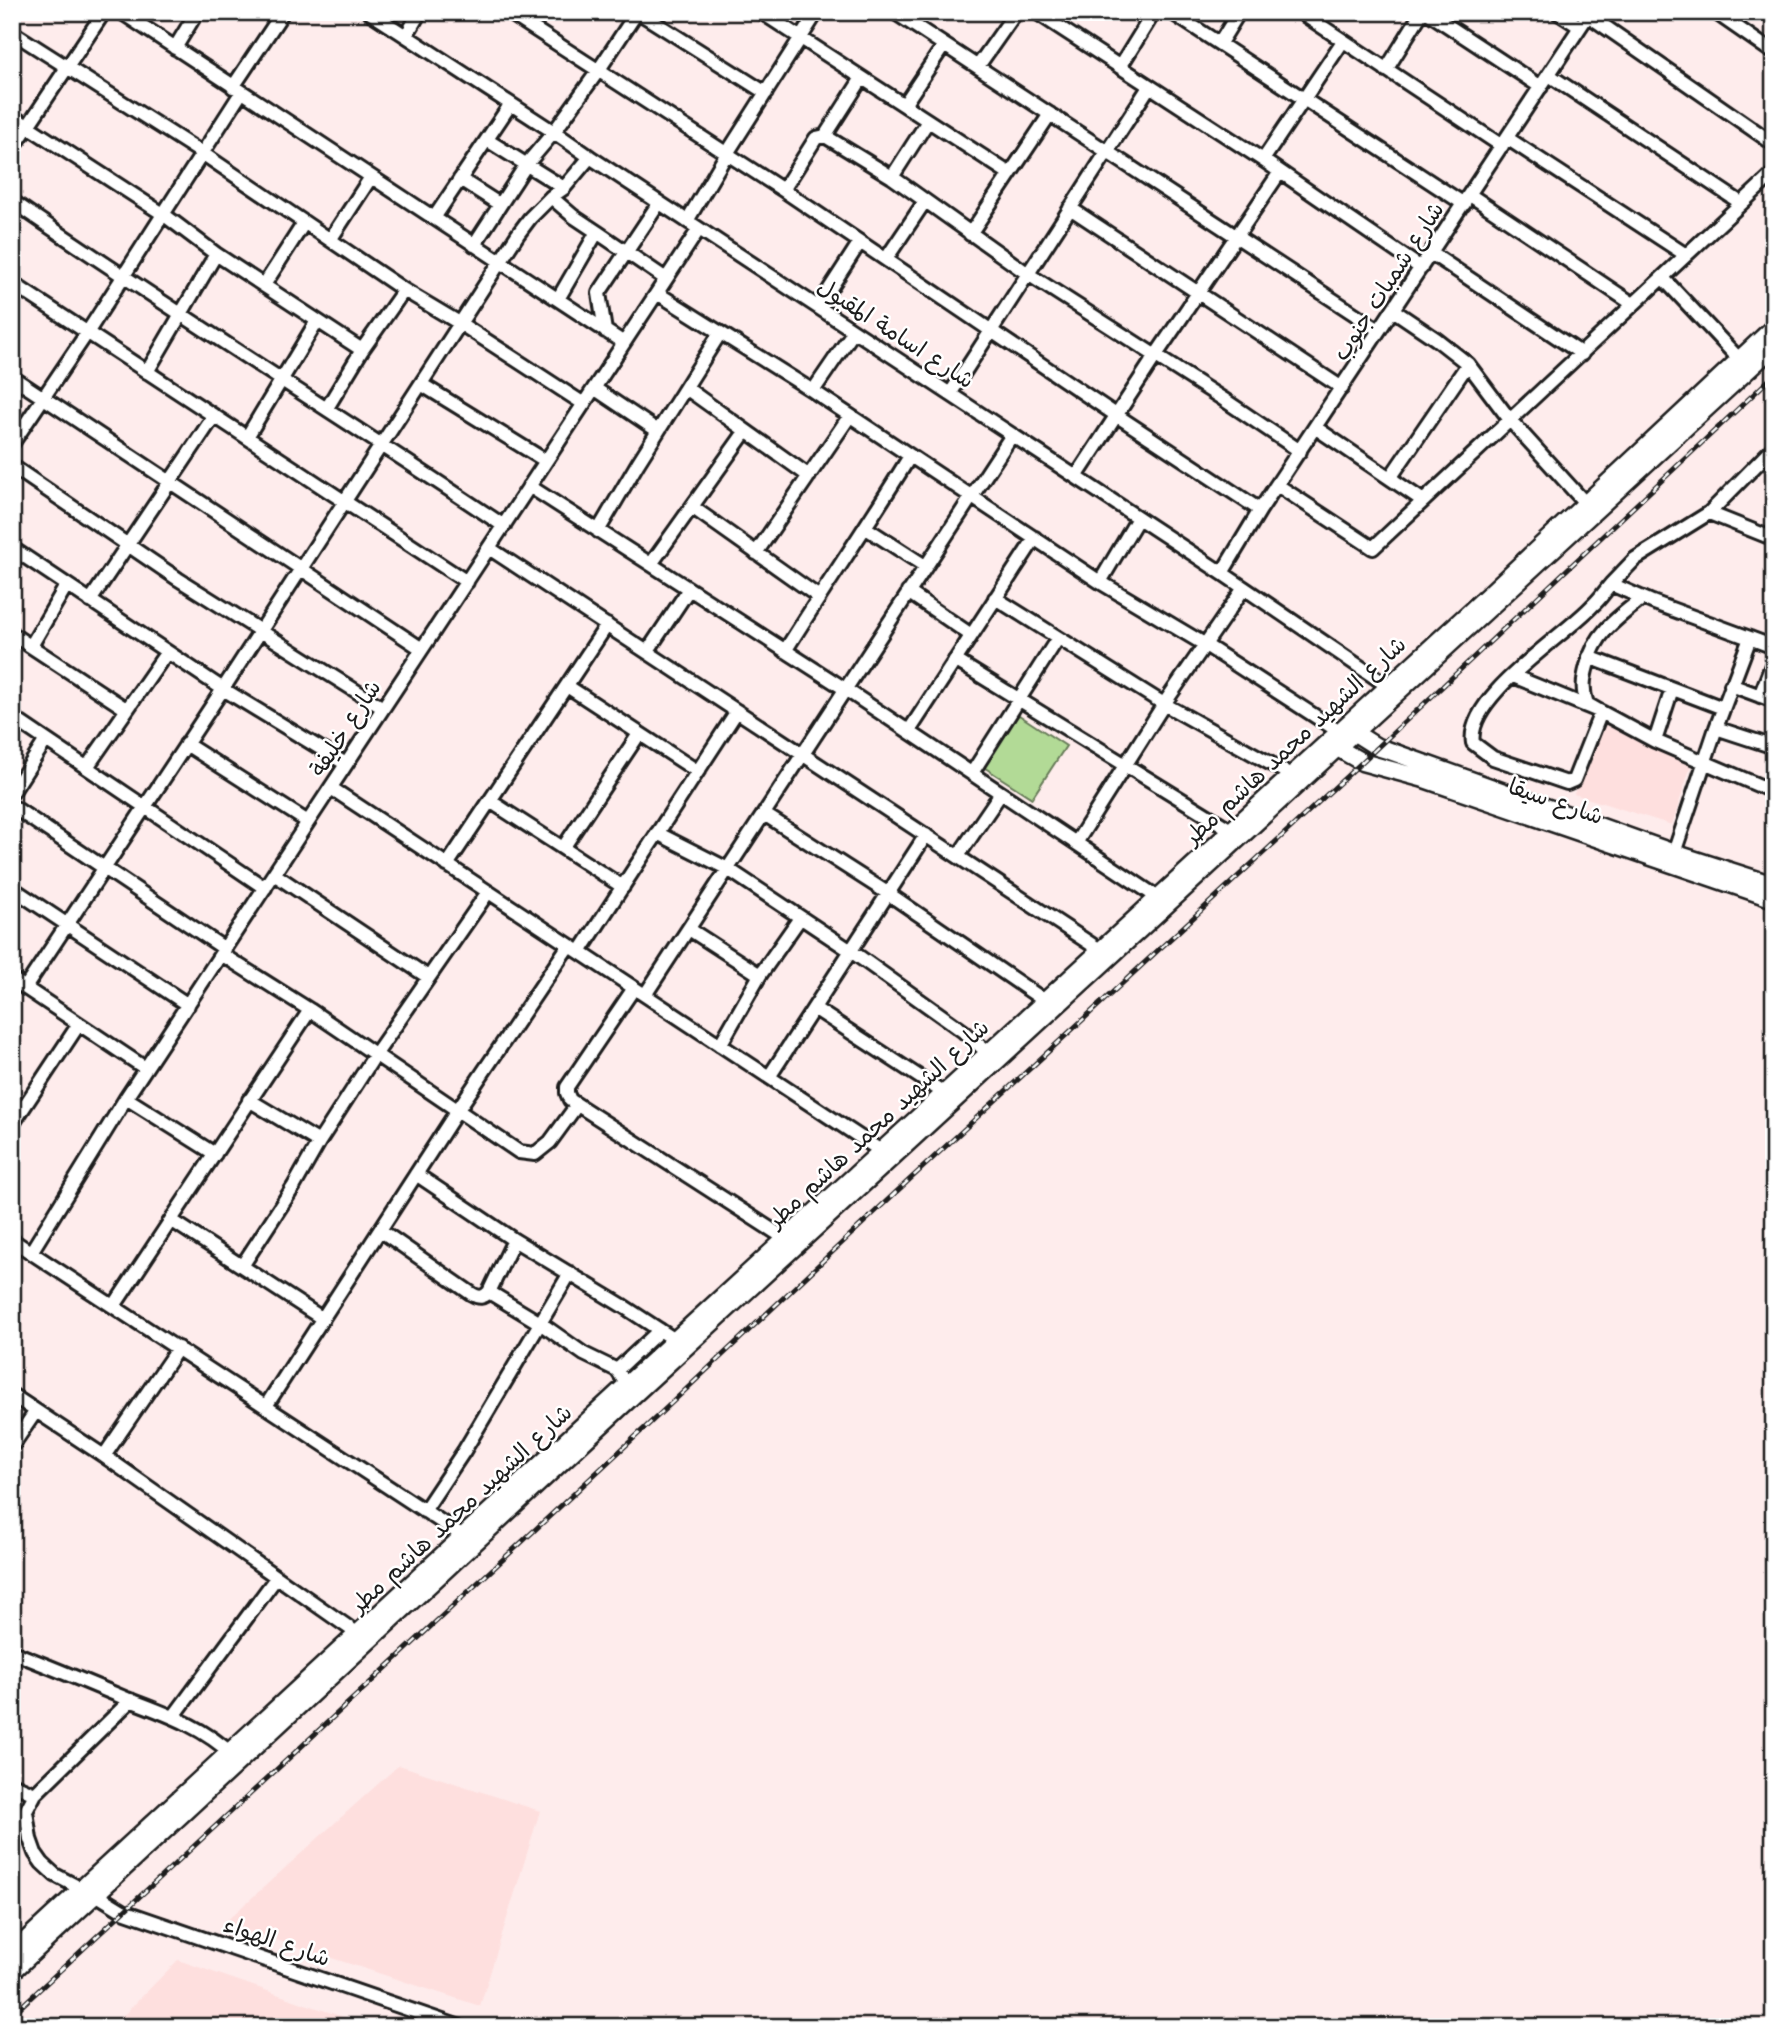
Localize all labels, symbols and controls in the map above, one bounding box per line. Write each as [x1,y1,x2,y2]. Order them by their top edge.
street label: شارع شمبات جنوب [1327,197,1451,367]
street label: شارع اسامة المقبول [811,273,979,396]
street label: شارع الشهيد محمد هاشم مطر [1178,631,1414,854]
street label: شارع خليفة [304,675,388,783]
street label: شارع سيقا [1504,773,1607,832]
street label: شارع الشهيد محمد هاشم مطر [761,1014,997,1237]
street label: شارع الشهيد محمد هاشم مطر [344,1399,580,1622]
street label: شارع الهواء [219,1911,334,1974]

